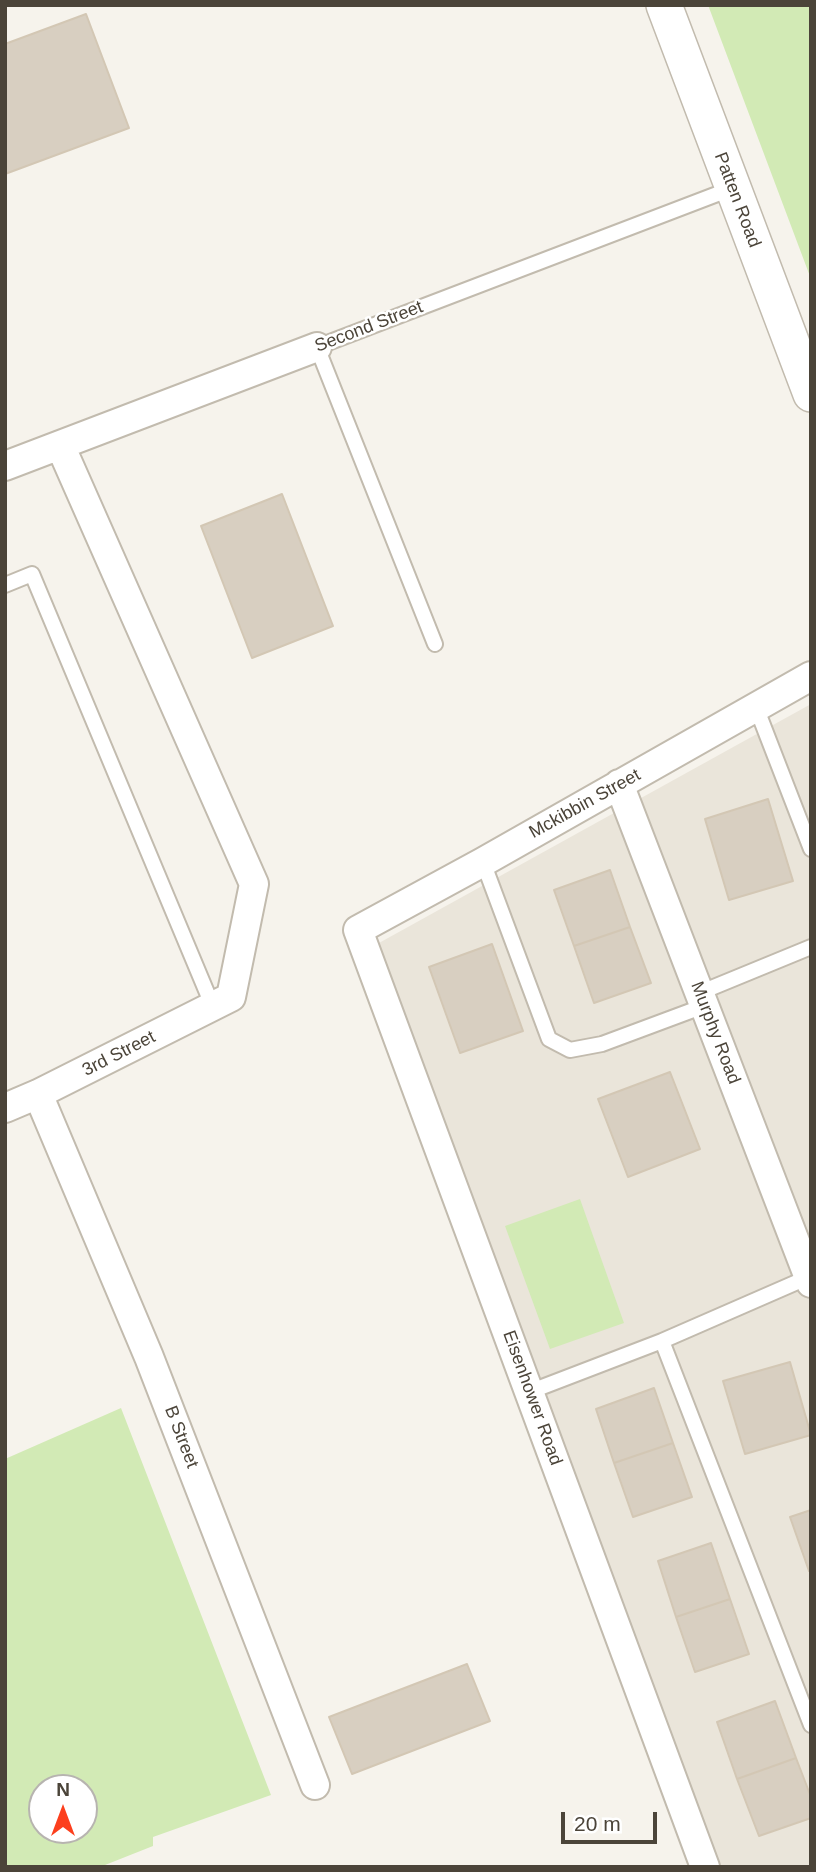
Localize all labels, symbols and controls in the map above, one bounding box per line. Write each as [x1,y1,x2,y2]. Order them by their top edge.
street label: Patten Road [709,149,765,251]
street label: Second Street [312,296,426,358]
street label: Mckibbin Street [526,764,644,844]
street label: Murphy Road [686,979,744,1087]
street label: 3rd Street [79,1026,159,1082]
street label: Eisenhower Road [498,1328,566,1468]
street label: B Street [159,1403,203,1471]
north arrow [28,1774,98,1844]
text: N [56,1779,70,1800]
scale bar [564,1798,660,1842]
text: 20 m [574,1812,621,1835]

